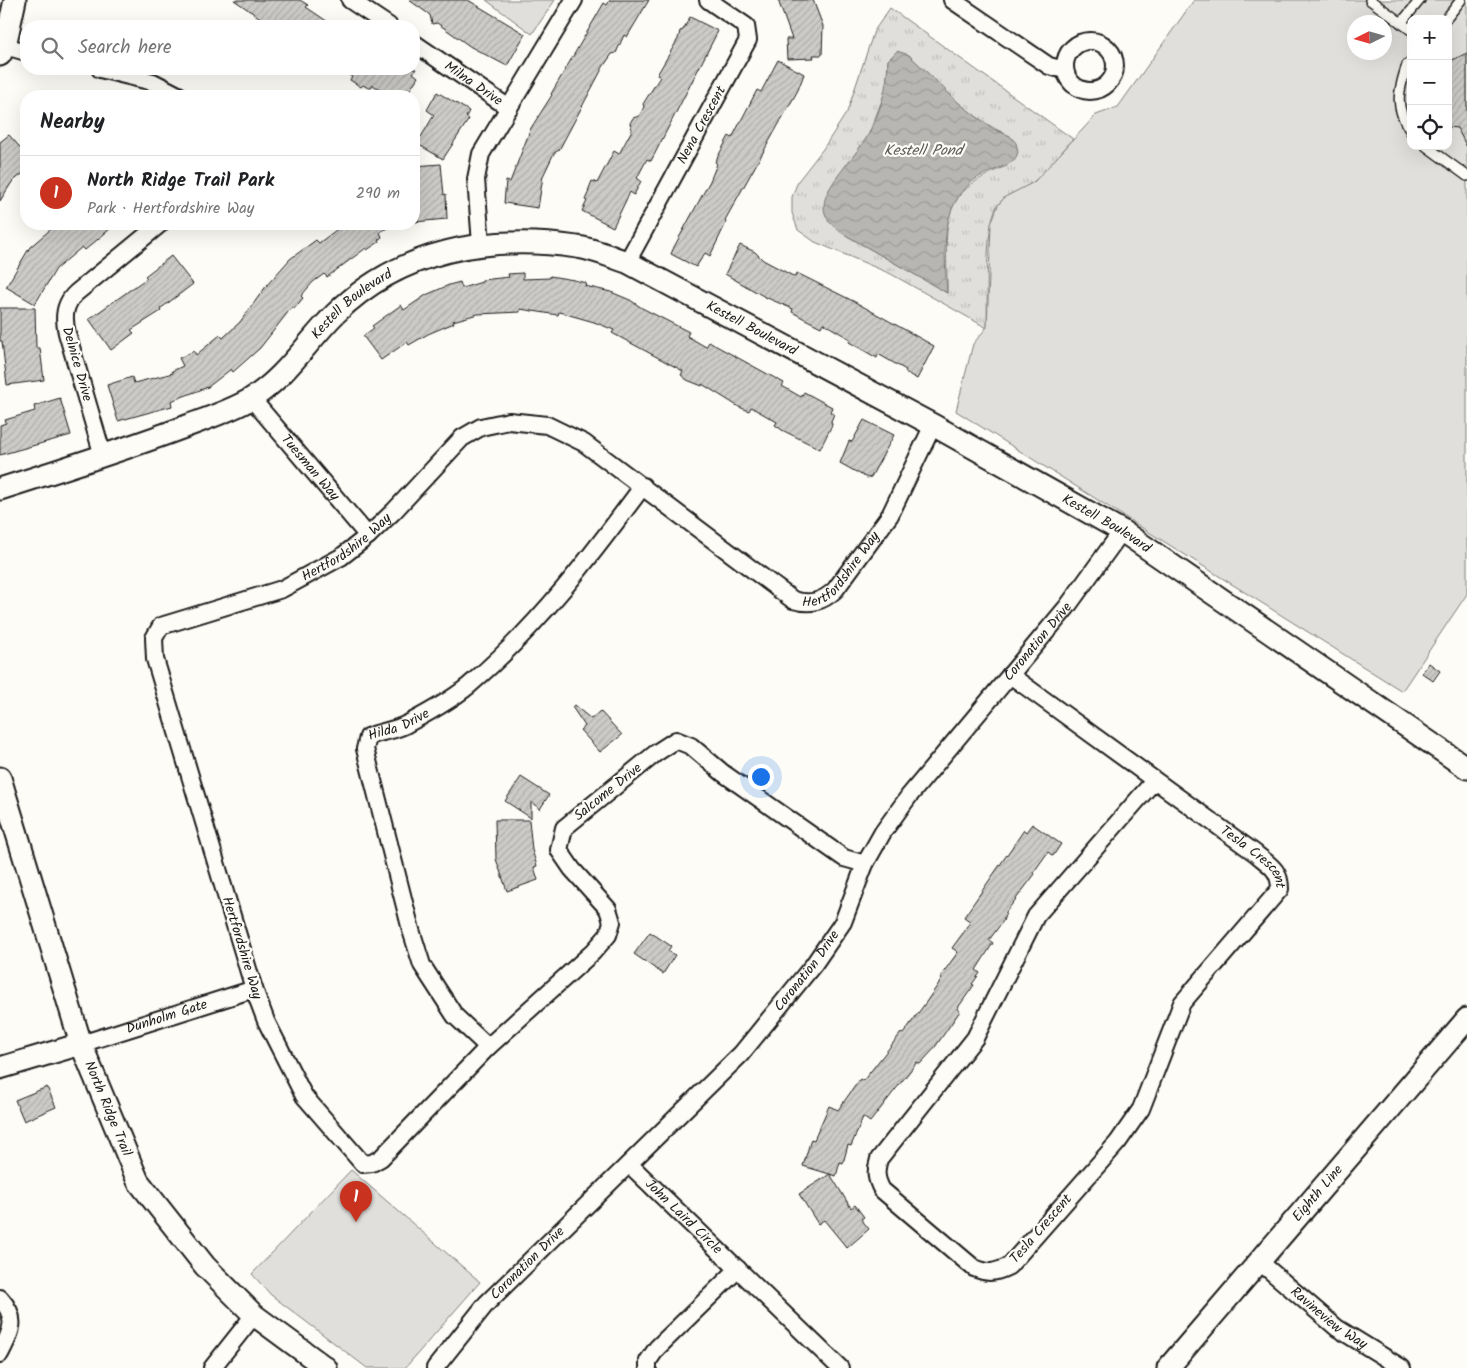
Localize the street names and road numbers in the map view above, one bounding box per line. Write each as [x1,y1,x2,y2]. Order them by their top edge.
street label: Milna Drive [440,56,508,112]
street label: Nena Crescent [671,81,732,168]
street label: Kestell Boulevard [306,263,397,344]
street label: Kestell Boulevard [702,295,802,362]
street label: Delnice Drive [56,324,98,405]
street label: Tuesman Way [275,429,345,506]
street label: Kestell Boulevard [1058,488,1156,559]
street label: Hertfordshire Way [298,508,397,587]
street label: Hertfordshire Way [802,527,886,613]
street label: Coronation Drive [998,597,1078,686]
street label: Hilda Drive [365,703,434,747]
street label: Salcome Drive [569,757,647,826]
street label: Tesla Crescent [1215,820,1291,889]
street label: Hertfordshire Way [216,894,268,1002]
street label: Coronation Drive [769,925,845,1016]
street label: Dunholm Gate [123,993,211,1040]
street label: North Ridge Trail [78,1057,138,1160]
street label: Eighth Line [1287,1159,1349,1227]
street label: John Laird Circle [640,1174,728,1260]
street label: Tesla Crescent [1004,1189,1078,1269]
street label: Coronation Drive [485,1221,570,1305]
street label: Ravineview Way [1285,1281,1372,1355]

